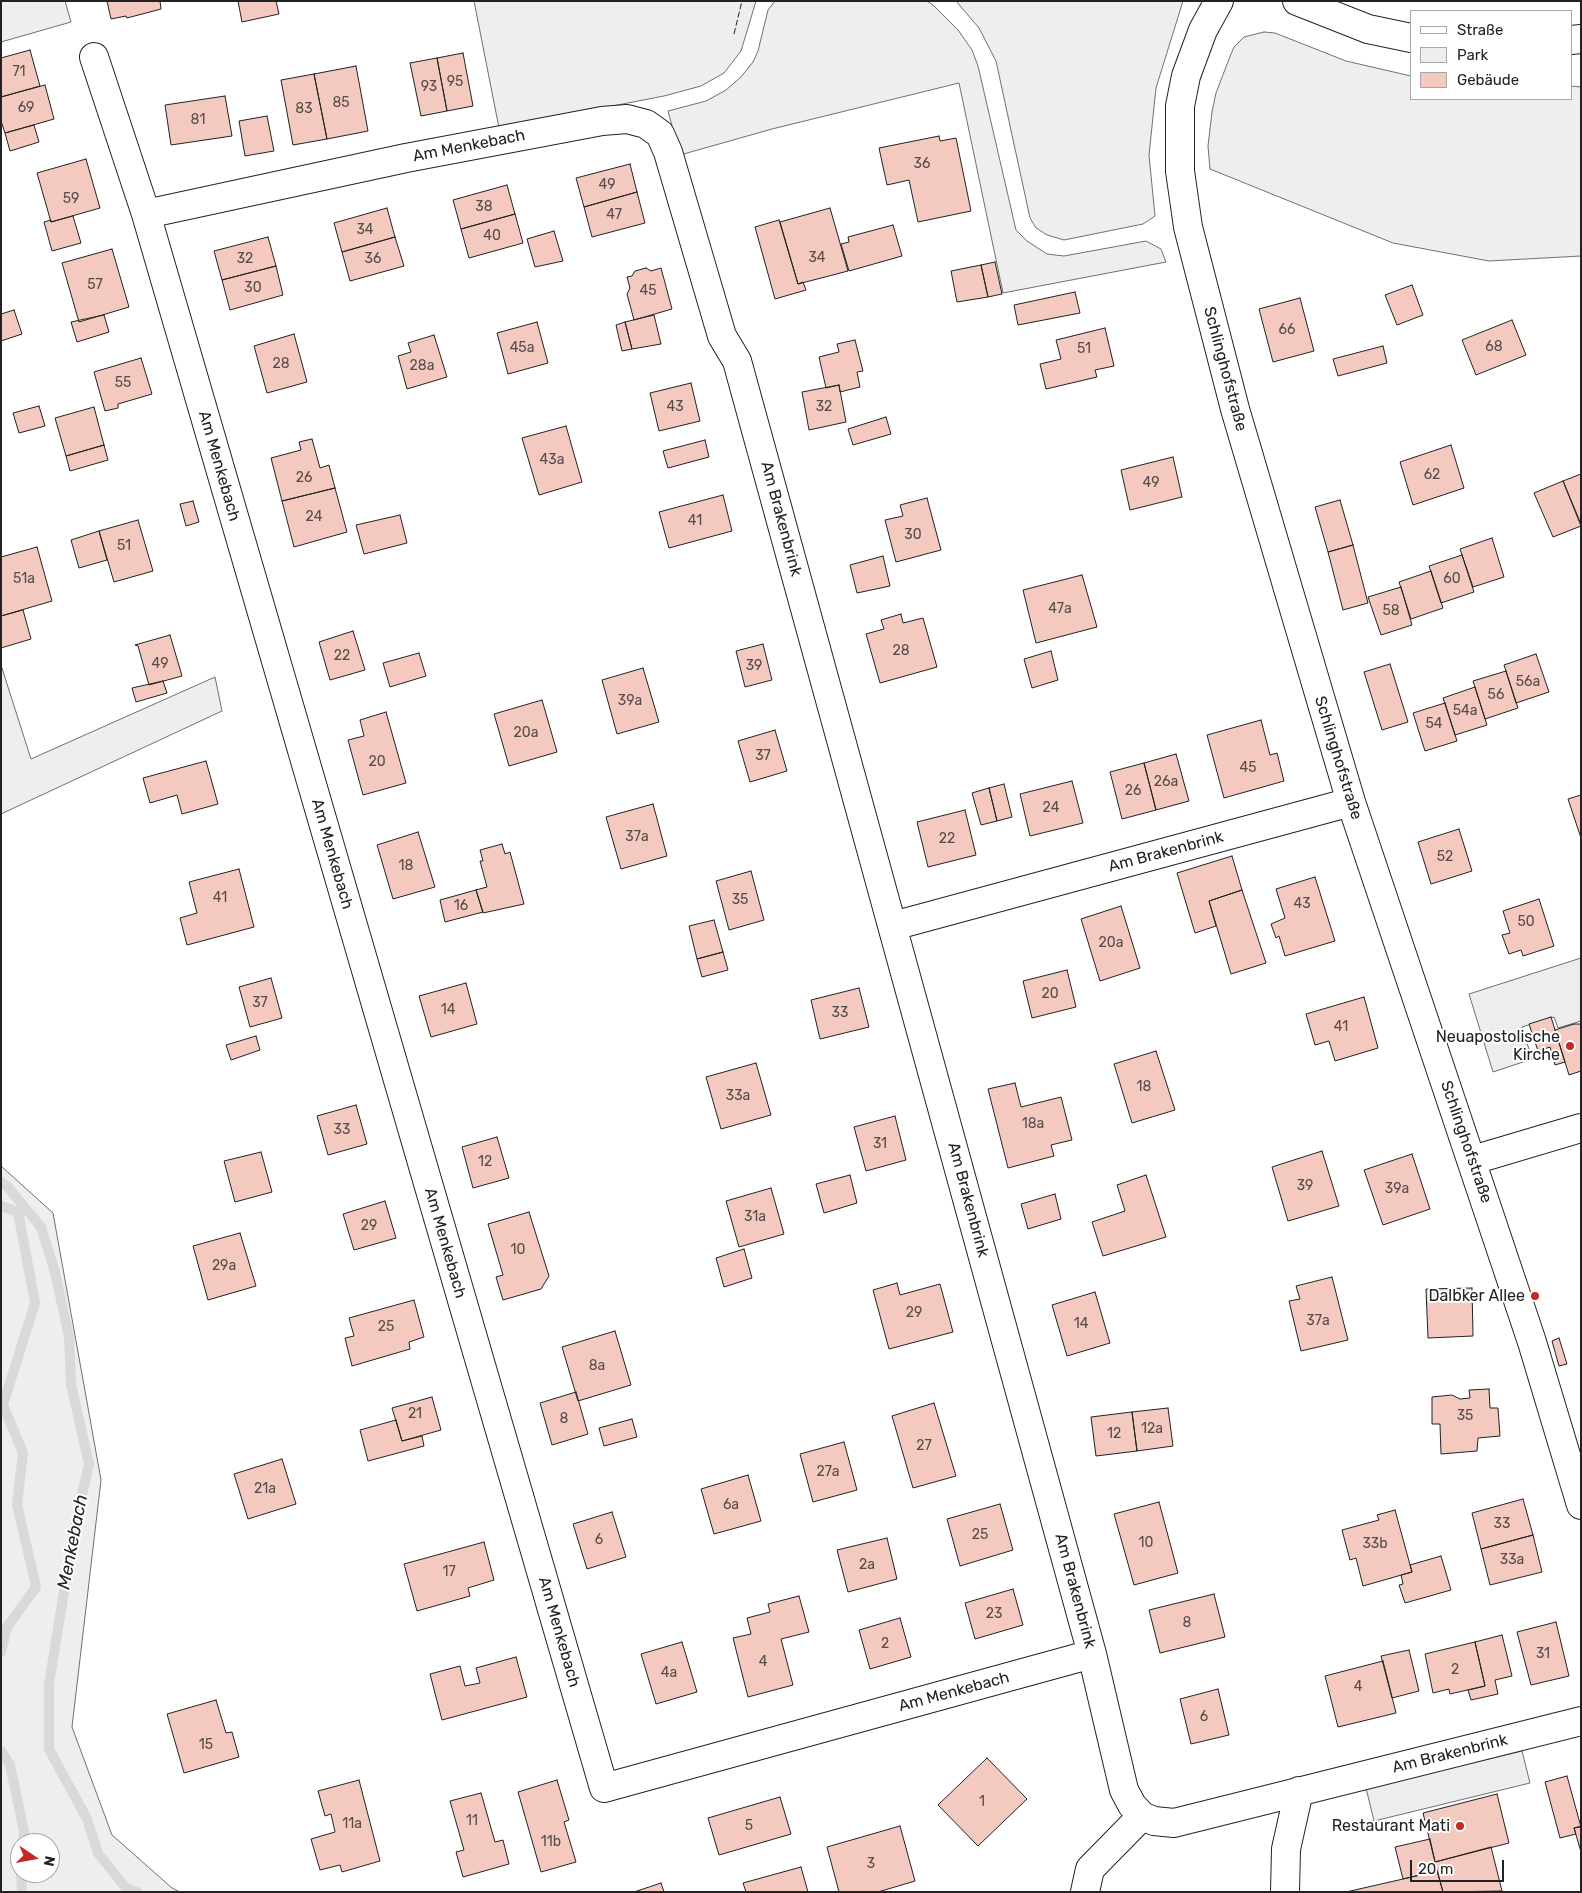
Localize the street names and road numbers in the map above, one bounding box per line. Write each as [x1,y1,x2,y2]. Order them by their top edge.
street label: Am Menkebach [411,126,527,166]
street label: Schlinghofstraße [1199,305,1251,433]
street label: Am Menkebach [194,409,244,523]
street label: Am Brakenbrink [756,459,806,579]
street label: Schlinghofstraße [1310,694,1366,822]
street label: Am Menkebach [307,797,357,911]
street label: Am Brakenbrink [1106,827,1226,877]
street label: Schlinghofstraße [1436,1078,1496,1206]
street label: Am Brakenbrink [943,1140,993,1260]
street label: Am Menkebach [420,1186,470,1300]
street label: Am Brakenbrink [1050,1531,1100,1651]
street label: Am Menkebach [534,1575,584,1689]
street label: Am Menkebach [896,1668,1012,1716]
street label: Am Brakenbrink [1390,1730,1510,1778]

